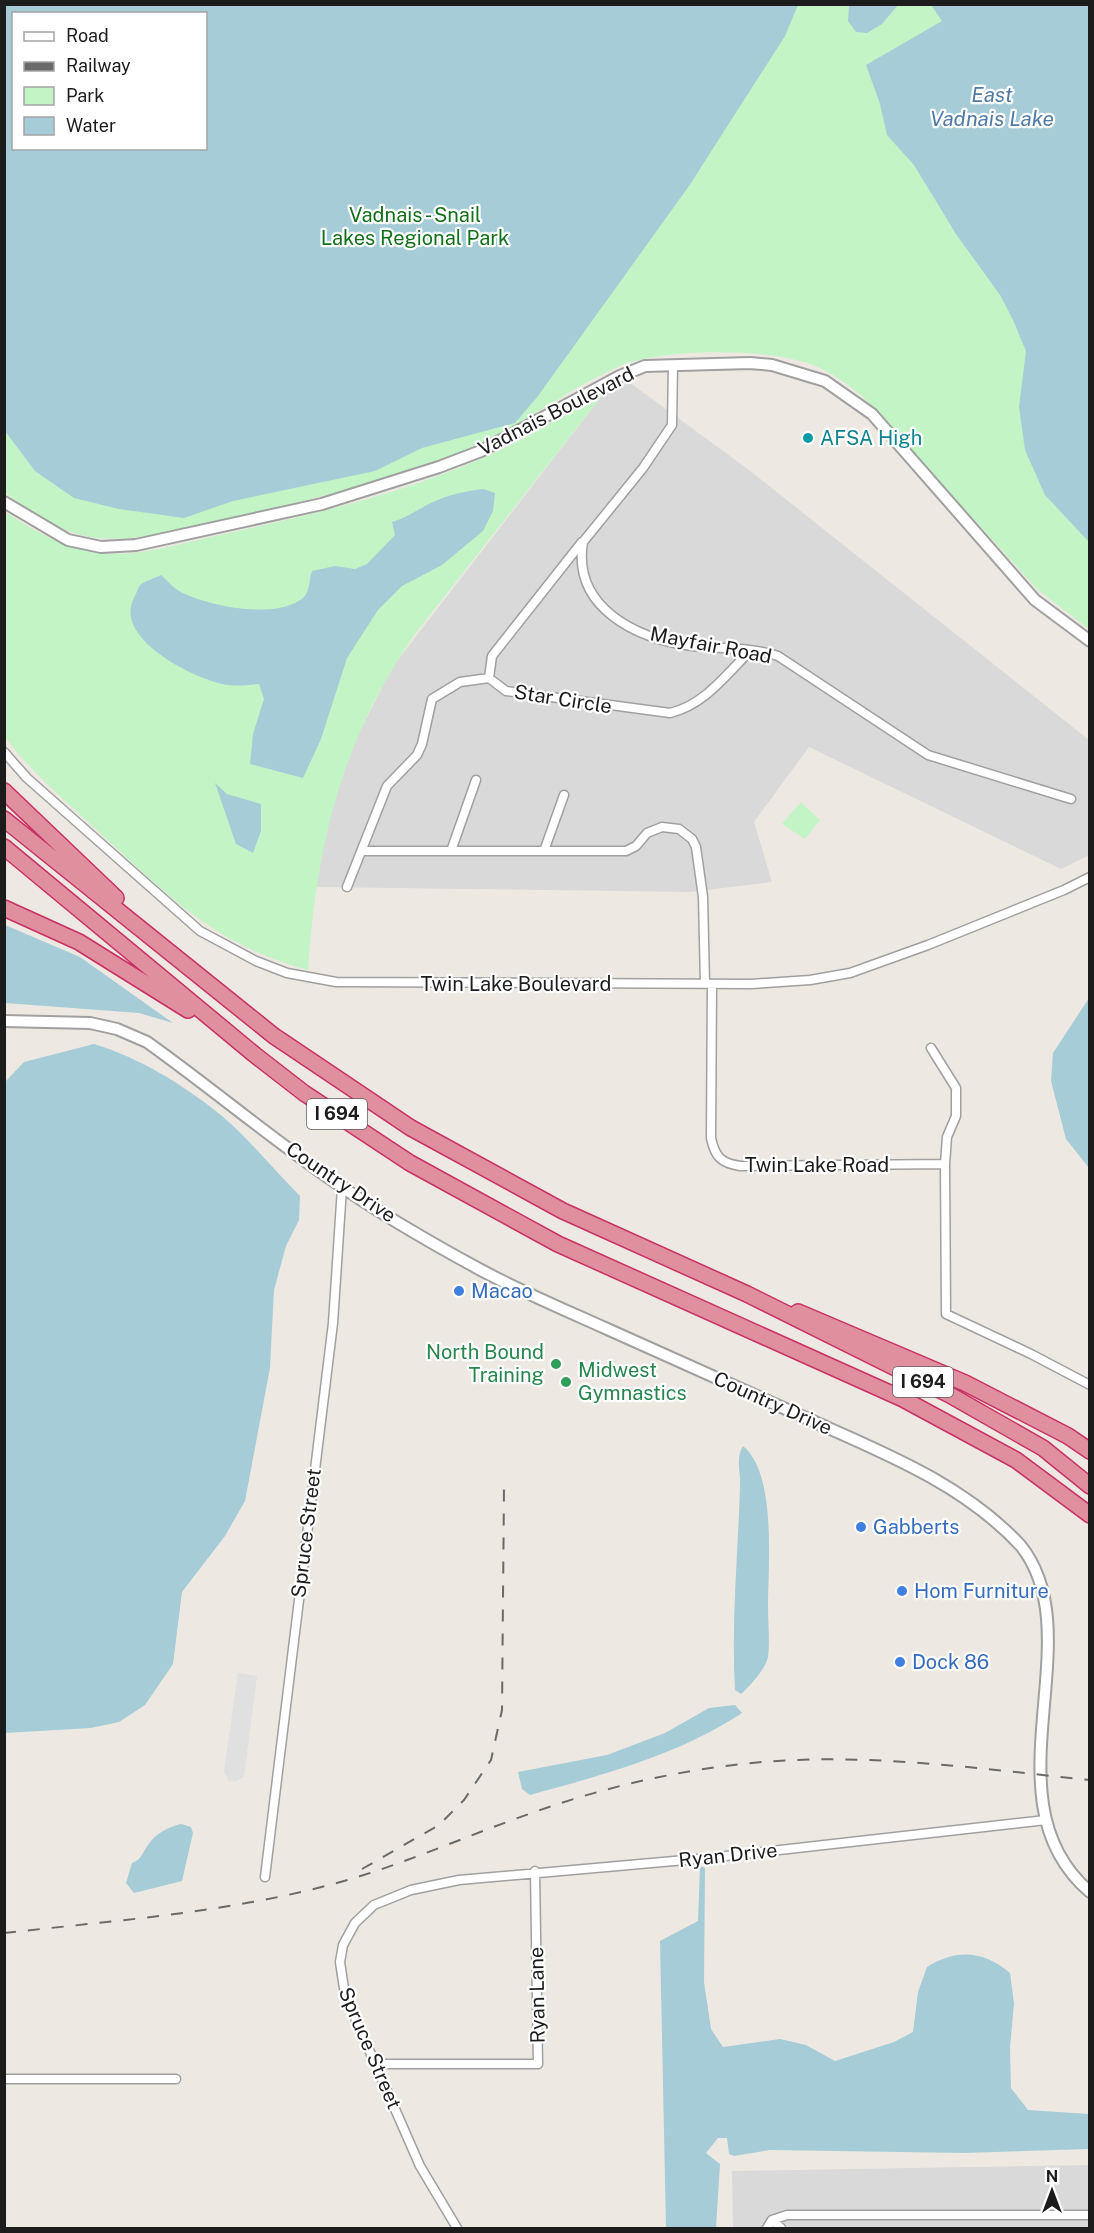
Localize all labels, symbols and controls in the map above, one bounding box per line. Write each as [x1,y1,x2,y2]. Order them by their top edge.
legend [12,12,207,150]
text: Road [66,25,109,46]
text: Railway [66,55,131,76]
water label: East Vadnais Lake [930,82,1054,131]
text: Park [66,85,104,106]
text: Water [66,115,116,136]
park label: Vadnais - Snail Lakes Regional Park [321,203,509,250]
street label: Vadnais Boulevard [474,361,638,461]
place label: AFSA High [820,426,922,450]
marker: AFSA High [801,431,815,445]
street label: Mayfair Road [648,621,774,669]
street label: Star Circle [512,679,614,719]
street label: Twin Lake Boulevard [421,972,611,996]
road number: I 694 [307,1099,367,1129]
street label: Country Drive [282,1137,400,1227]
street label: Twin Lake Road [745,1153,889,1177]
place label: Macao [471,1279,533,1303]
marker: Macao [452,1284,466,1298]
place label: North Bound Training [426,1340,544,1387]
marker: North Bound Training [549,1357,563,1371]
place label: Midwest Gymnastics [578,1358,687,1405]
street label: Country Drive [710,1366,836,1440]
road number: I 694 [893,1367,953,1397]
marker: Midwest Gymnastics [559,1375,573,1389]
street label: Spruce Street [286,1467,326,1599]
place label: Gabberts [873,1515,959,1539]
marker: Gabberts [854,1520,868,1534]
place label: Hom Furniture [914,1579,1049,1603]
marker: Hom Furniture [895,1584,909,1598]
place label: Dock 86 [912,1650,989,1674]
marker: Dock 86 [893,1655,907,1669]
street label: Ryan Drive [677,1838,779,1872]
street label: Ryan Lane [524,1946,550,2044]
street label: Spruce Street [334,1983,406,2113]
north arrow [1022,2161,1082,2221]
text: N [1046,2167,1058,2186]

